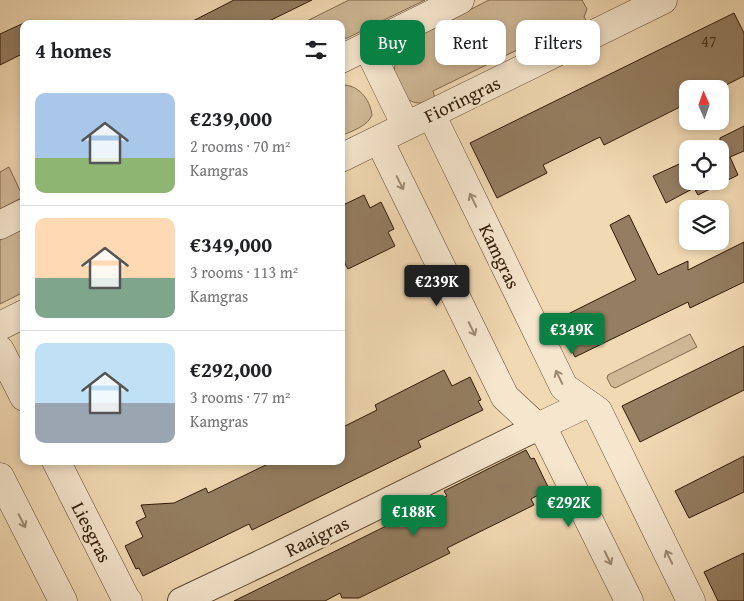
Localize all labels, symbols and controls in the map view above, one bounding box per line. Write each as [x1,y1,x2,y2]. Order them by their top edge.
chip: Buy [360,20,425,65]
chip: Rent [435,20,506,65]
chip: Filters [516,20,600,65]
house number: 47 [701,29,717,53]
text: 4 homes [35,35,111,66]
icon: filters [302,36,330,64]
street label: Fioringras [419,68,505,130]
north arrow [679,80,729,130]
map controls [679,80,729,250]
text: €239,000 [190,103,272,134]
icon: home [75,113,135,173]
text: 2 rooms · 70 m² [190,134,290,158]
button: locate [679,140,729,190]
text: Kamgras [190,158,248,182]
one-way arrow [395,176,405,191]
one-way arrow [468,192,478,207]
button: layers [679,200,729,250]
street label: Kamgras [472,219,528,293]
text: €349,000 [190,229,272,260]
icon: home [75,238,135,298]
text: 3 rooms · 113 m² [190,260,298,284]
pin: €239K [402,264,472,307]
text: €239K [415,269,459,293]
text: Kamgras [190,284,248,308]
pin: €349K [537,312,607,355]
text: €349K [550,317,594,341]
one-way arrow [468,321,477,336]
text: €292,000 [190,354,272,385]
icon: home [75,363,135,423]
one-way arrow [554,370,564,385]
text: 3 rooms · 77 m² [190,385,290,409]
text: Kamgras [190,409,248,433]
pin: €292K [534,486,604,528]
text: €292K [547,490,591,514]
pin: €188K [379,494,449,537]
street label: Liesgras [65,497,119,567]
text: €188K [392,499,436,523]
street label: Raaigras [280,509,354,563]
one-way arrow [17,513,27,528]
one-way arrow [604,550,613,565]
one-way arrow [664,550,673,565]

